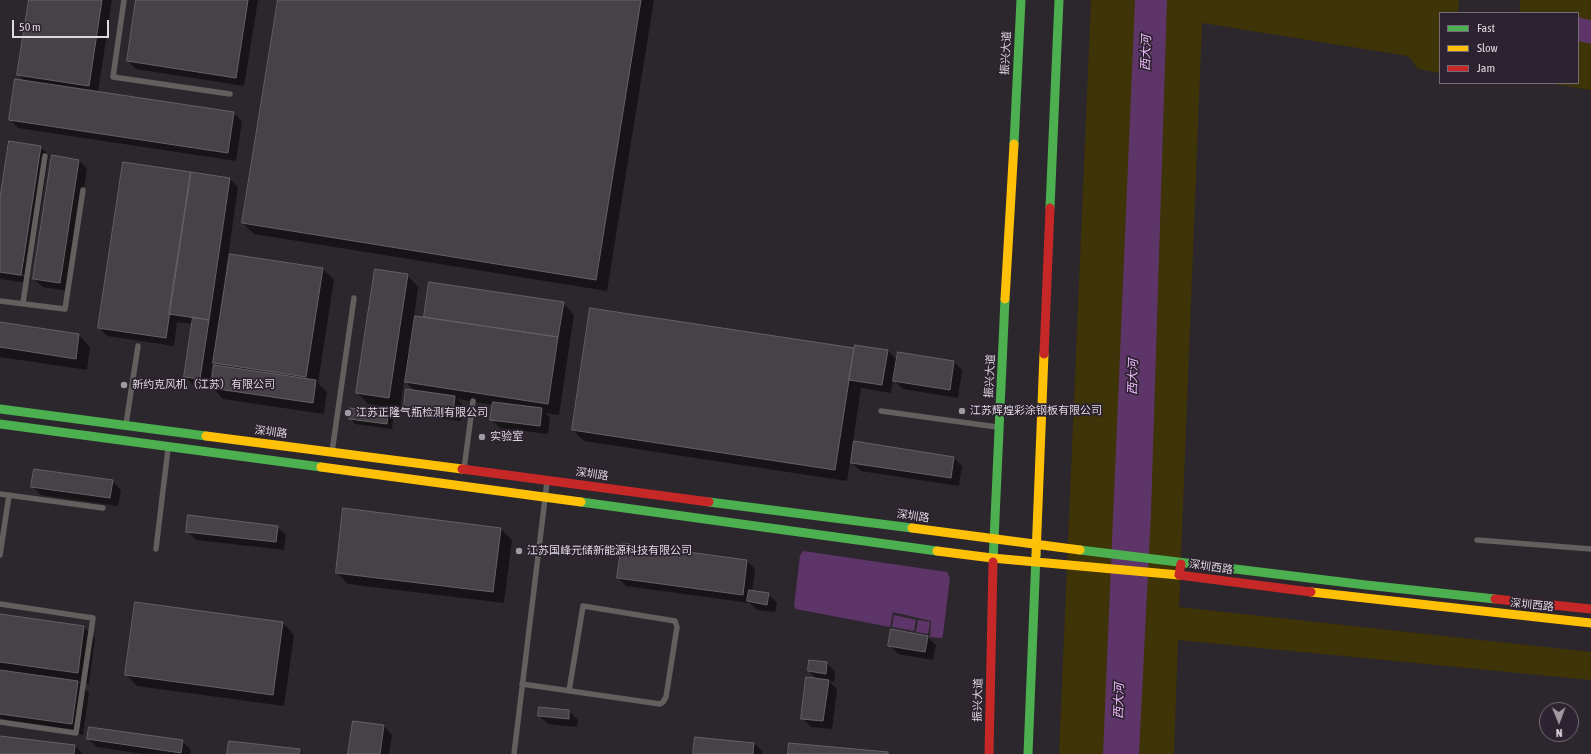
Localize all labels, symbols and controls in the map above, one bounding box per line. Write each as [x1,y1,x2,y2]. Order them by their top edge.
scale bar [14,12,111,38]
legend [1439,12,1579,84]
text: 50 m [19,20,41,34]
text: Fast [1477,21,1495,35]
street label: 振兴大道 [998,31,1014,75]
water label: 西大河 [1138,35,1154,71]
text: Slow [1477,41,1498,55]
text: Jam [1477,61,1495,75]
street label: 振兴大道 [982,354,998,398]
water label: 西大河 [1125,359,1141,395]
place label: 新约克风机（江苏）有限公司 [132,378,275,392]
marker: 新约克风机（江苏）有限公司 [119,380,129,390]
place label: 江苏辉煌彩涂钢板有限公司 [970,404,1102,418]
place label: 江苏正隆气瓶检测有限公司 [356,406,488,420]
marker: 江苏辉煌彩涂钢板有限公司 [957,406,967,416]
marker: 江苏正隆气瓶检测有限公司 [343,408,353,418]
street label: 深圳路 [254,423,288,441]
place label: 实验室 [490,430,523,444]
marker: 实验室 [477,432,487,442]
street label: 深圳路 [575,465,609,483]
street label: 深圳路 [896,507,930,525]
place label: 江苏国峰元储新能源科技有限公司 [527,544,692,558]
marker: 江苏国峰元储新能源科技有限公司 [514,546,524,556]
street label: 深圳西路 [1188,557,1234,577]
street label: 深圳西路 [1509,596,1555,614]
street label: 振兴大道 [971,678,985,722]
water label: 西大河 [1111,683,1127,719]
north arrow [1539,702,1579,742]
text: N [1556,727,1563,739]

